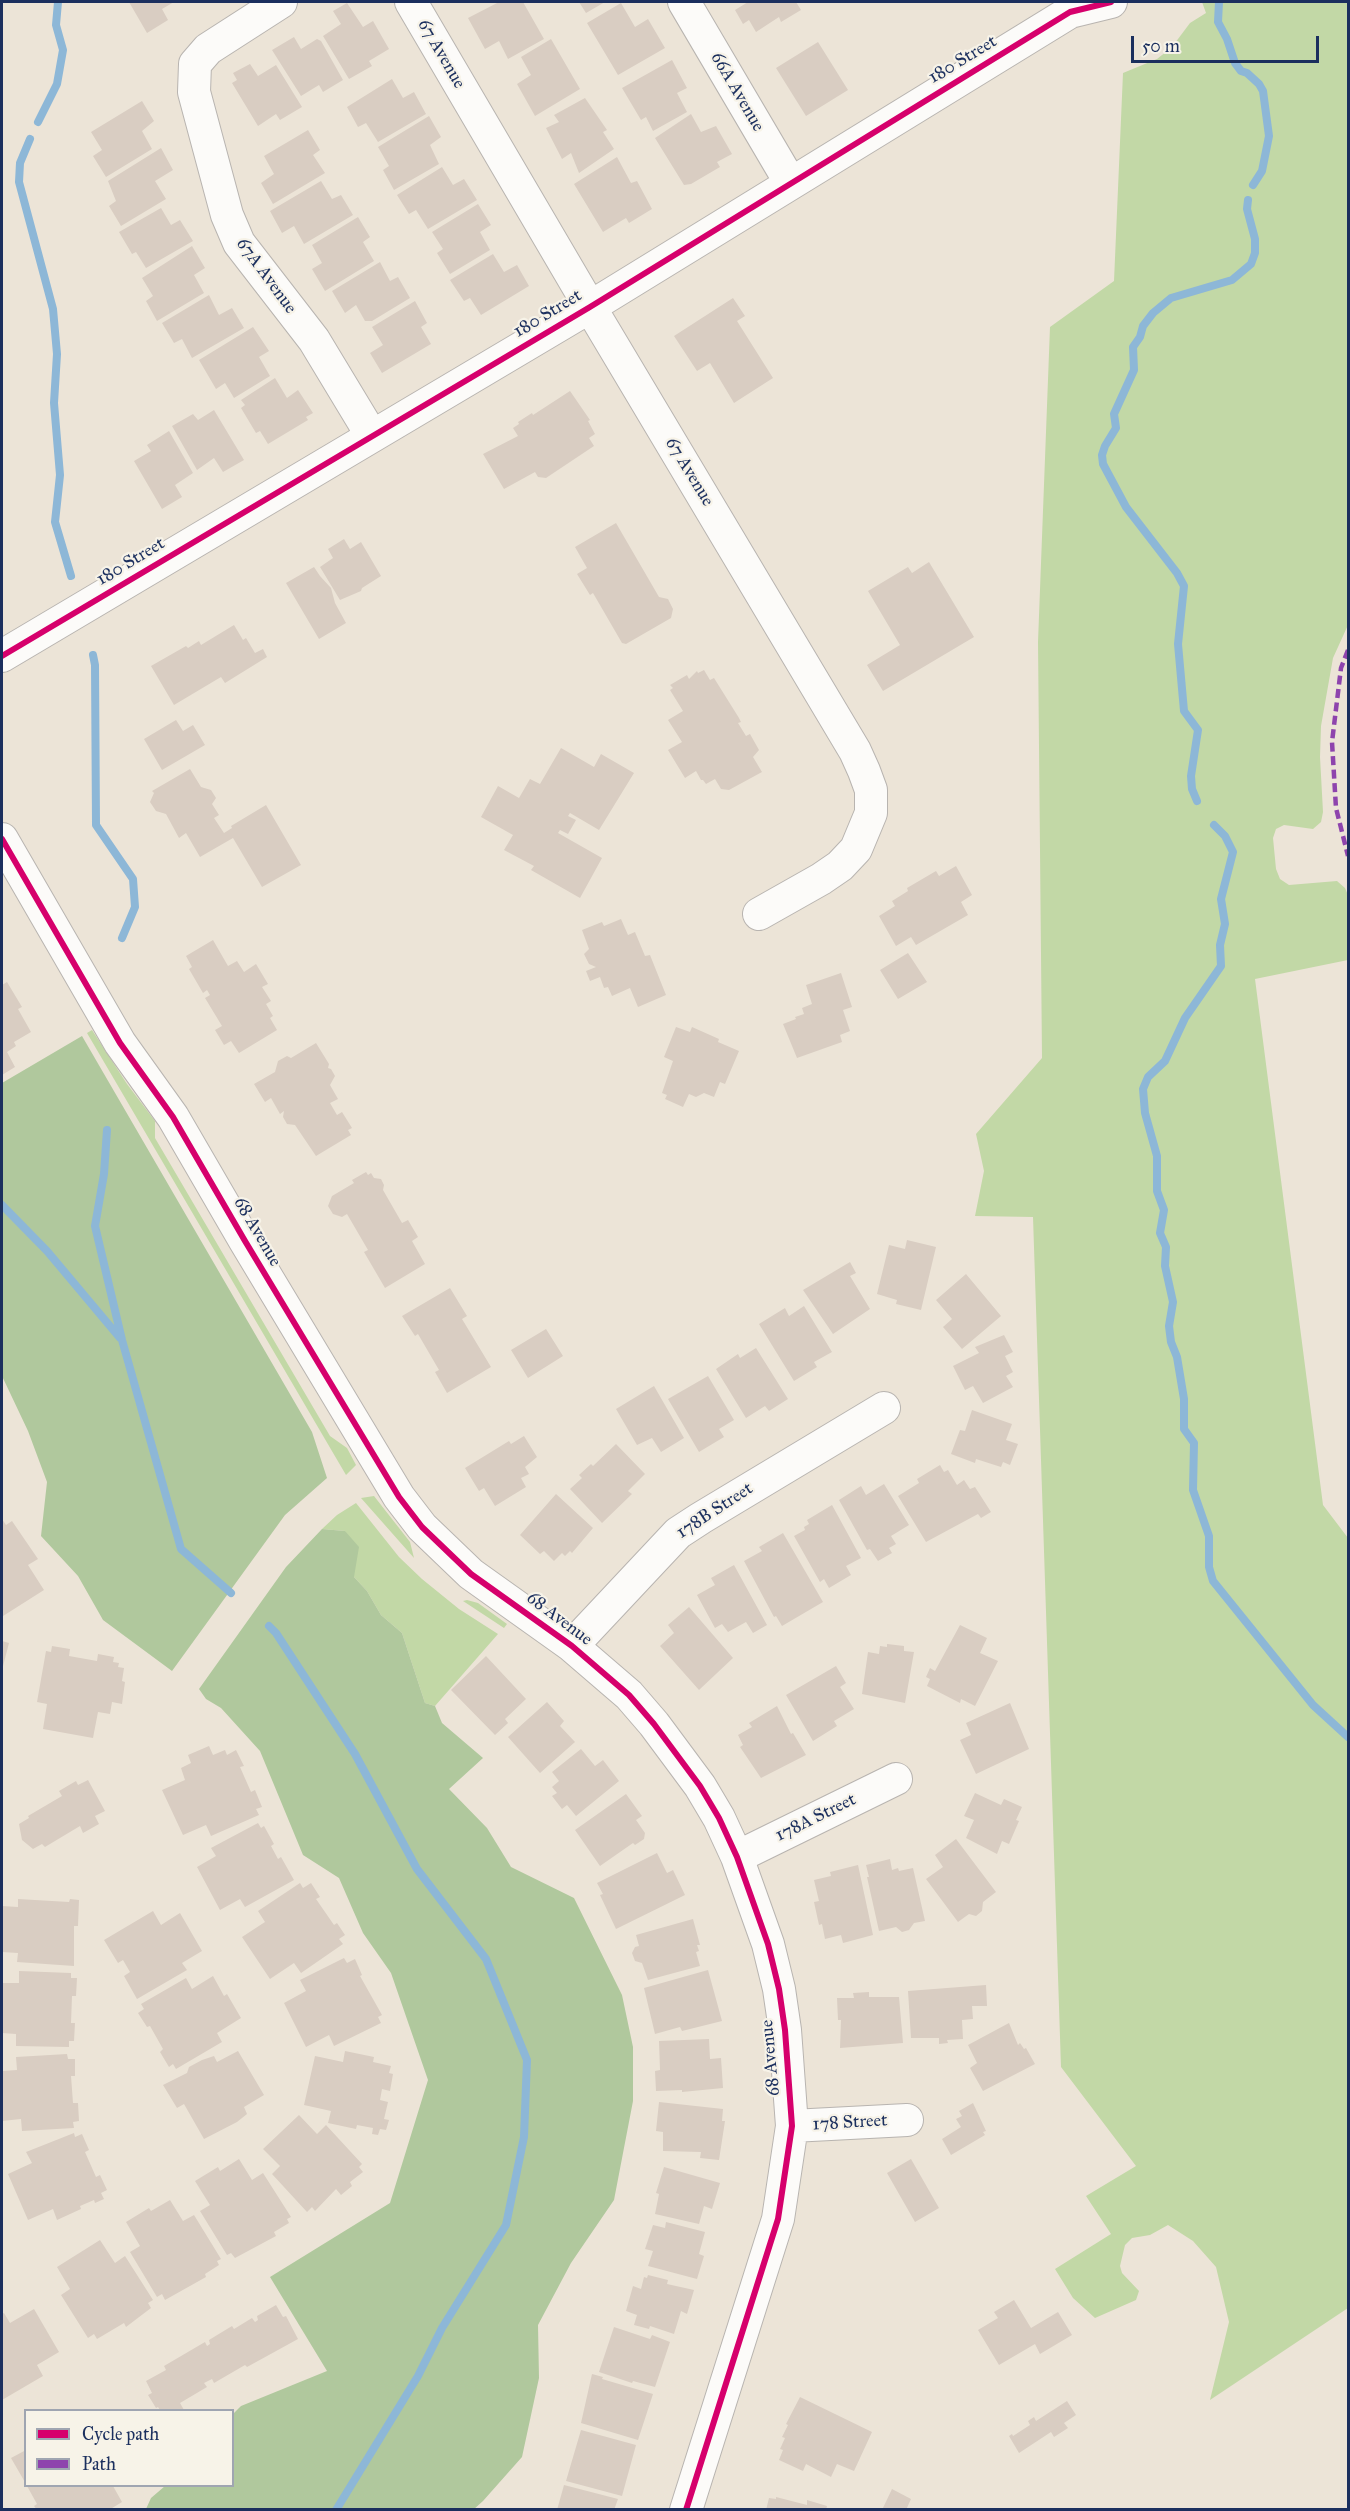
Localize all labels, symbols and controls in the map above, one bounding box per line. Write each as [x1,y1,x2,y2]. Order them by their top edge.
street label: 67 Avenue [412,15,470,93]
scale bar [1134,24,1322,62]
street label: 180 Street [925,31,1001,89]
text: 50 m [1142,35,1180,57]
street label: 66A Avenue [706,48,768,136]
street label: 67A Avenue [231,234,301,318]
street label: 180 Street [510,285,586,343]
street label: 67 Avenue [660,434,718,510]
street label: 180 Street [93,533,169,591]
street label: 68 Avenue [228,1193,286,1271]
street label: 178B Street [673,1478,757,1544]
street label: 68 Avenue [522,1587,596,1651]
street label: 178A Street [772,1789,860,1847]
street label: 68 Avenue [757,2019,785,2097]
street label: 178 Street [812,2110,888,2136]
legend [24,2409,234,2487]
text: Cycle path [82,2423,159,2445]
text: Path [82,2453,116,2475]

